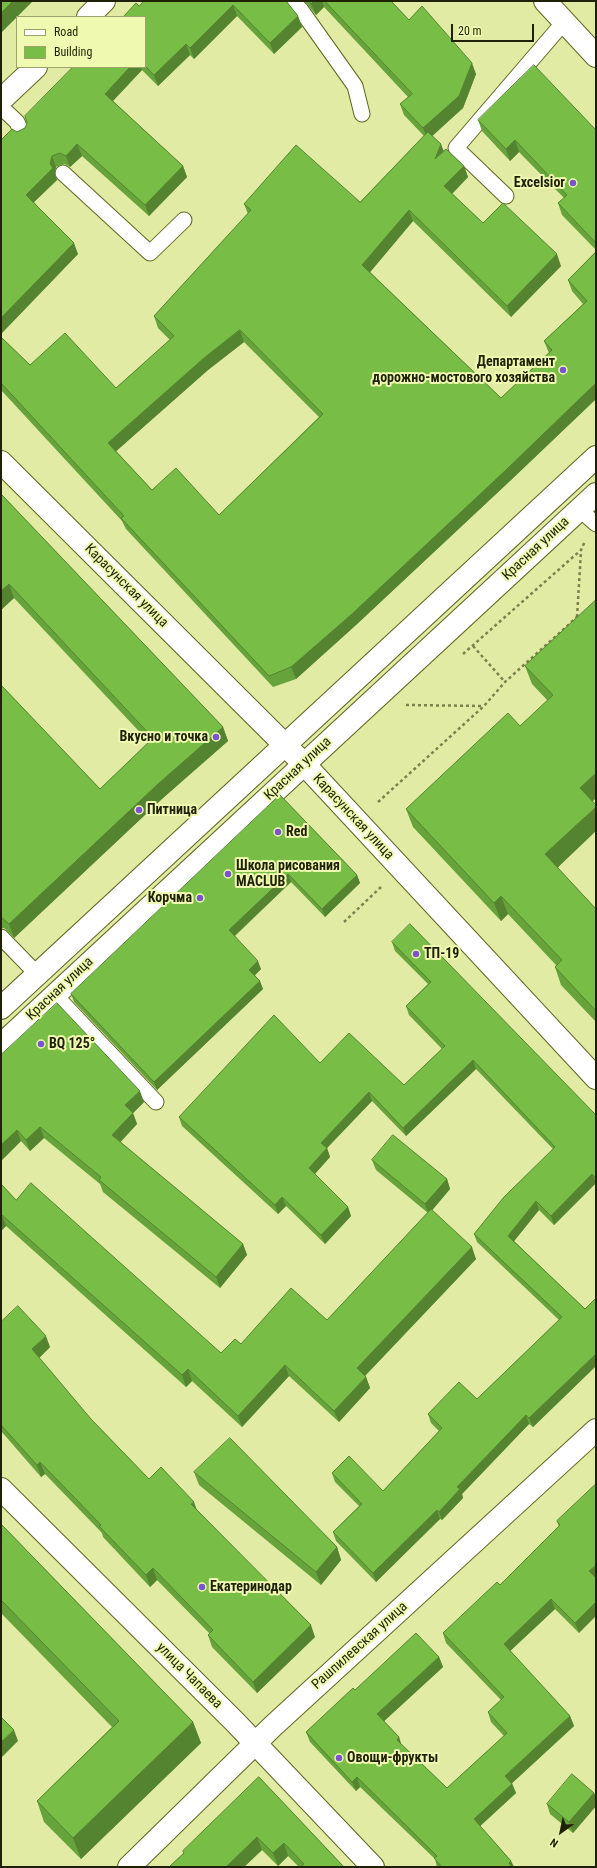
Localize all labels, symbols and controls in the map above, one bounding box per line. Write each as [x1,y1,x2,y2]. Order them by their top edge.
legend [16,16,146,68]
scale bar [453,16,536,42]
text: 20 m [458,24,482,38]
text: Road [54,25,78,39]
text: Building [54,45,92,59]
place label: Excelsior [514,175,565,191]
marker: Excelsior [568,178,578,188]
place label: Департамент дорожно-мостового хозяйства [372,354,555,386]
marker: Департамент дорожно-мостового хозяйства [558,365,568,375]
street label: Красная улица [499,514,573,584]
street label: Карасунская улица [81,541,171,631]
place label: Вкусно и точка [119,729,208,745]
marker: Вкусно и точка [211,732,221,742]
street label: Красная улица [261,734,335,804]
street label: Карасунская улица [309,771,397,863]
place label: Питница [147,802,197,818]
marker: Питница [134,805,144,815]
place label: Red [286,824,307,840]
marker: Red [273,827,283,837]
place label: Школа рисования MACLUB [236,858,340,890]
marker: Школа рисования MACLUB [223,869,233,879]
place label: Корчма [148,890,192,906]
marker: Корчма [195,893,205,903]
place label: ТП-19 [424,946,459,962]
marker: ТП-19 [411,949,421,959]
street label: Красная улица [23,954,97,1024]
place label: BQ 125° [49,1036,95,1052]
marker: BQ 125° [36,1039,46,1049]
place label: Екатеринодар [210,1579,292,1595]
marker: Екатеринодар [197,1582,207,1592]
street label: Рашпилевская улица [309,1599,411,1693]
street label: улица Чапаева [153,1640,225,1712]
place label: Овощи-фрукты [347,1750,438,1766]
marker: Овощи-фрукты [334,1753,344,1763]
north arrow [541,1812,581,1852]
text: N [548,1835,561,1850]

